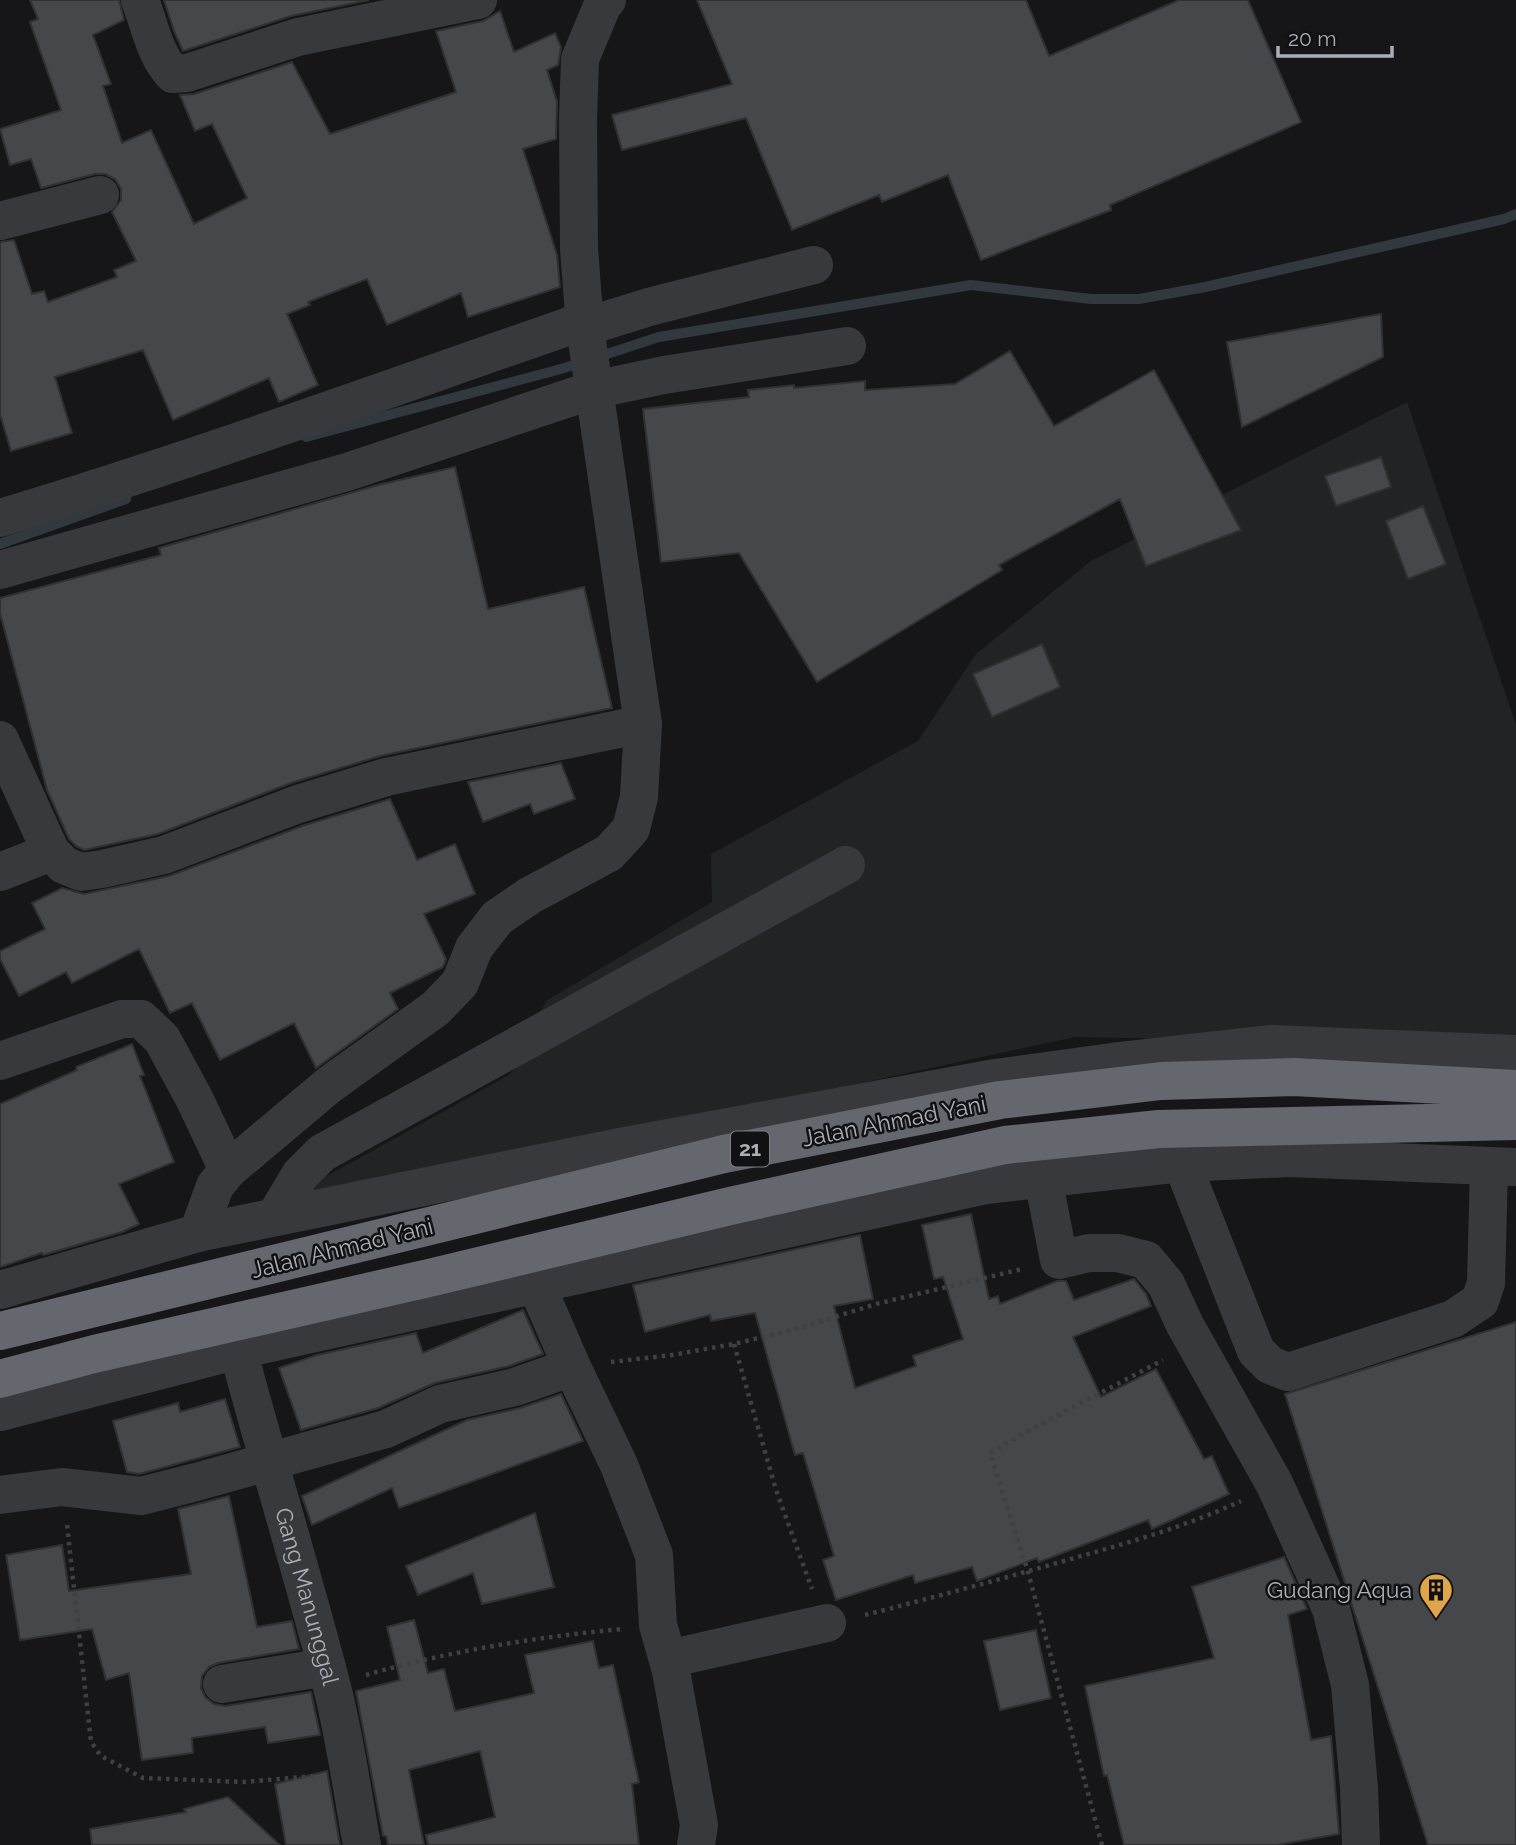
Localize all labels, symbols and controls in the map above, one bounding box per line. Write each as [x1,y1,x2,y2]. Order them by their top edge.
scale bar [1278,14,1392,58]
text: 20 m [1288,26,1336,51]
street label: Jalan Ahmad Yani [800,1089,988,1152]
road number: 21 [731,1132,769,1166]
street label: Jalan Ahmad Yani [248,1212,436,1283]
street label: Gang Manunggal [270,1505,345,1689]
building icon: Gudang Aqua [1417,1571,1455,1620]
place label: Gudang Aqua [1267,1576,1412,1603]

